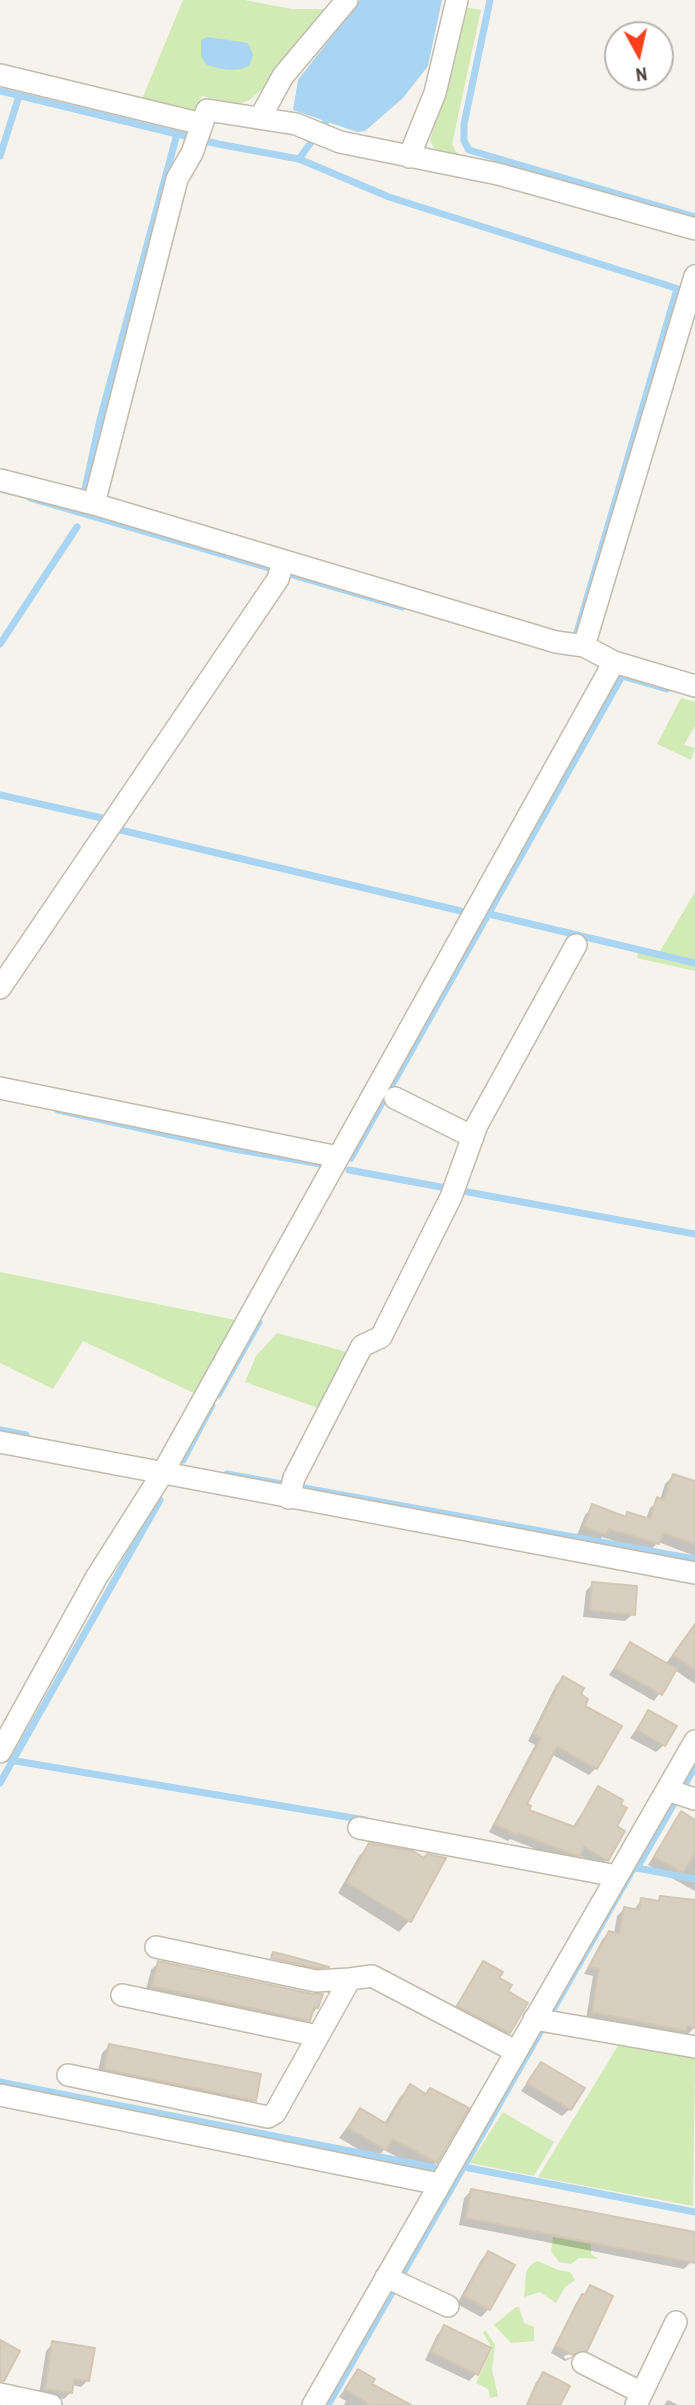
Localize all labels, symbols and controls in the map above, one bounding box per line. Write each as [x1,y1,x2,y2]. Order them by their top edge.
north arrow [604,21,674,91]
text: N [634,61,649,88]

